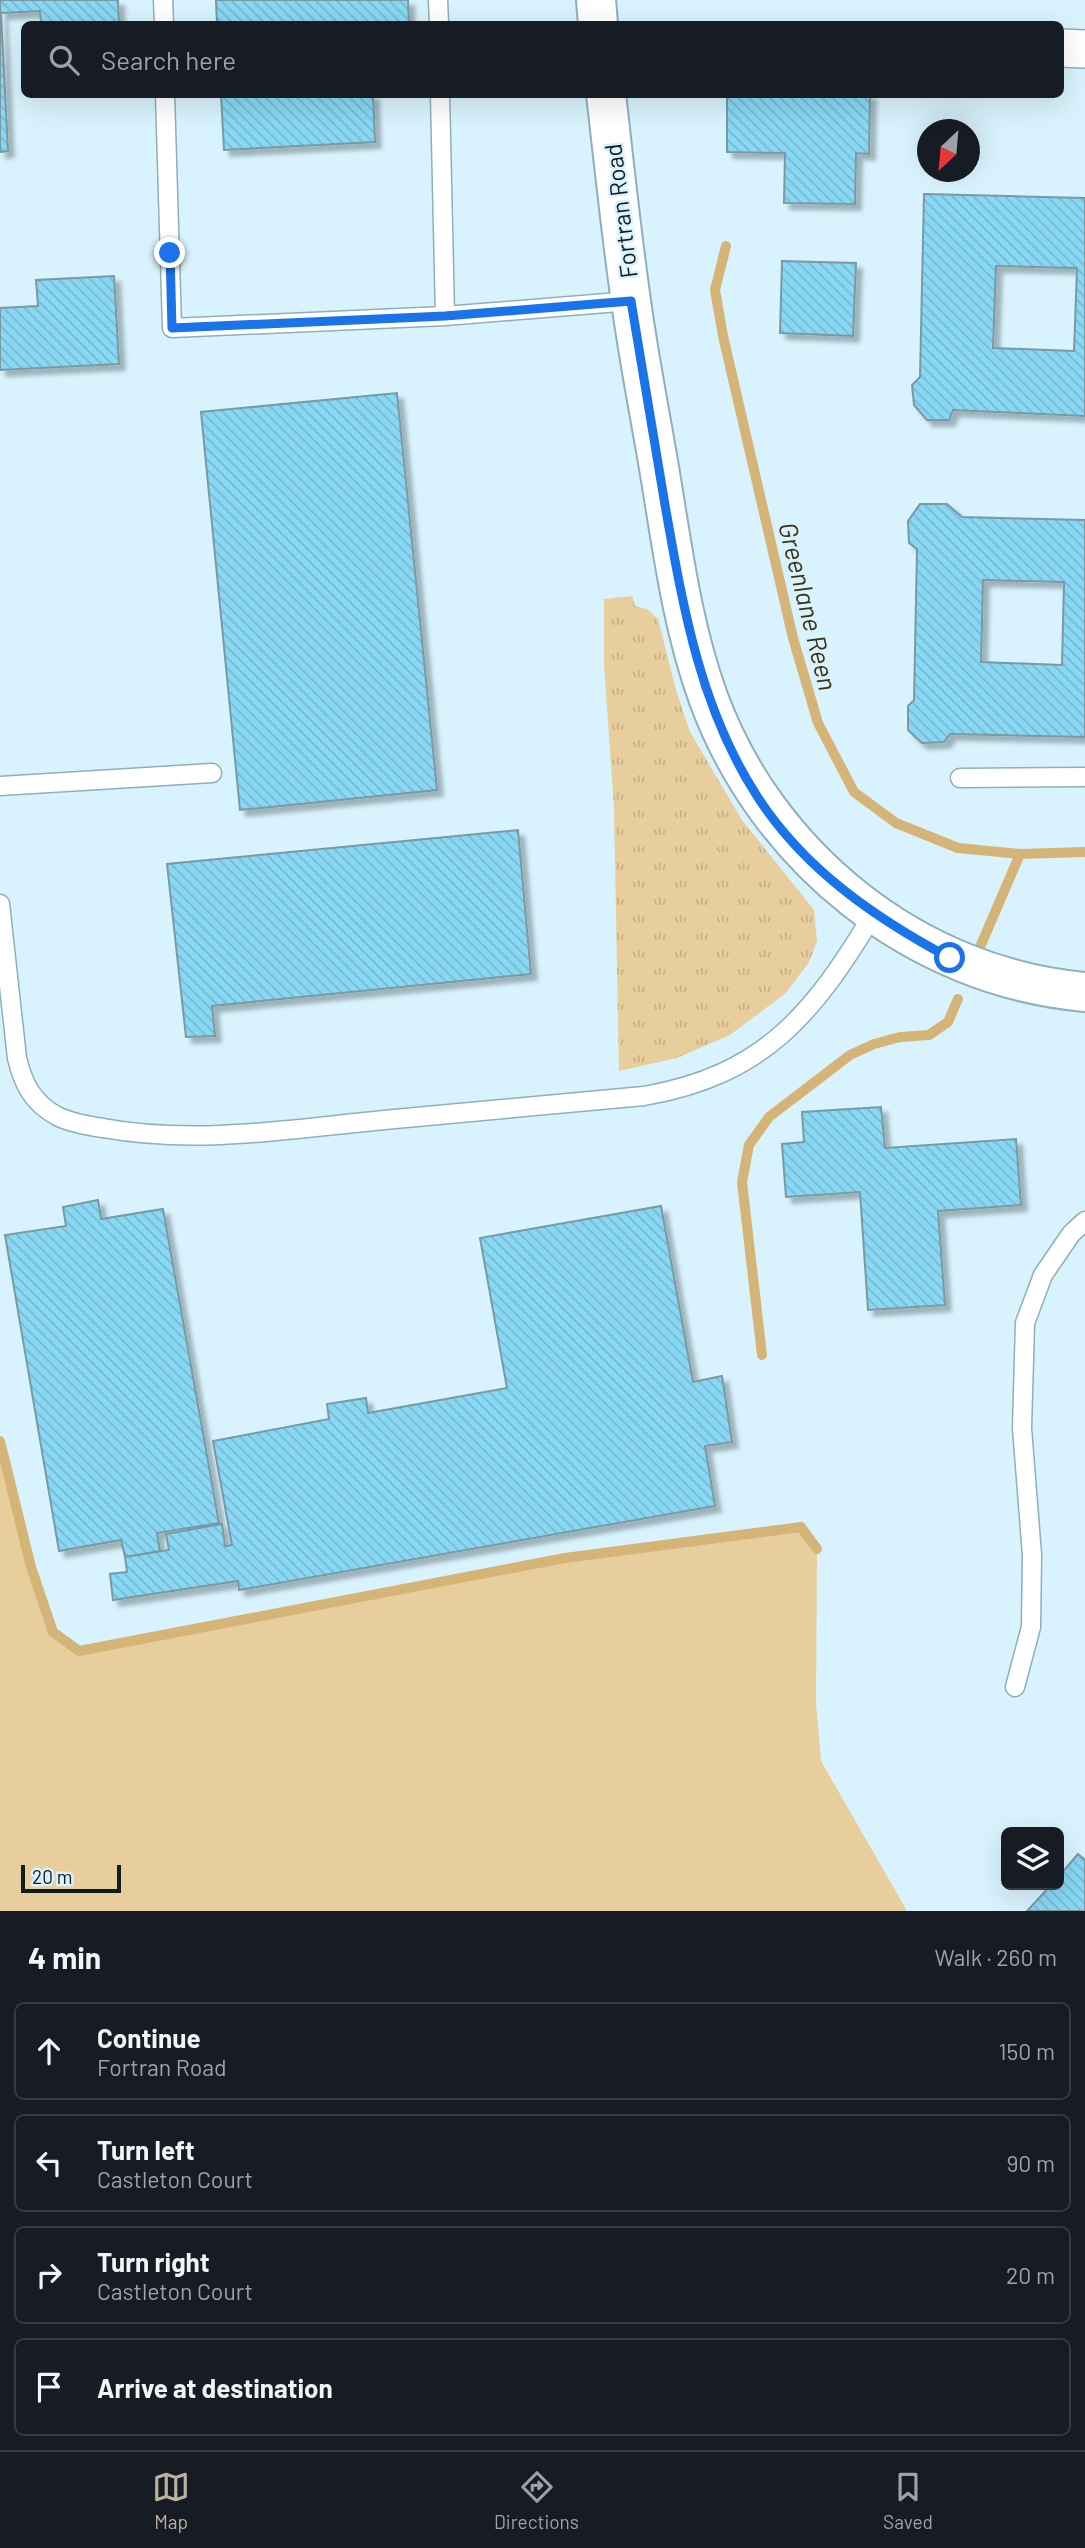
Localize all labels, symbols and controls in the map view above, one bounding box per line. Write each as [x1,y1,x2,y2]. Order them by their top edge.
search box [21,21,1064,98]
icon: search [45,41,83,79]
text: Search here [101,44,236,75]
north arrow [917,119,980,182]
street label: Fortran Road [597,142,643,280]
route end [154,237,185,268]
water label: Greenlane Reen [773,519,845,693]
route start [934,942,965,973]
map controls [1001,1827,1064,1890]
button: layers [1001,1827,1064,1890]
scale bar [21,1862,121,1894]
text: 20 m [32,1865,72,1888]
text: 4 min [28,1939,101,1975]
text: Walk · 260 m [935,1943,1057,1971]
text: Continue [97,2022,201,2053]
icon: ahead [30,2032,68,2070]
text: 150 m [999,2037,1055,2065]
text: Fortran Road [97,2053,227,2081]
text: Turn left [97,2134,195,2165]
icon: left [30,2144,68,2182]
text: 90 m [1006,2149,1055,2177]
text: Castleton Court [97,2165,253,2193]
text: Turn right [97,2246,210,2277]
icon: right [30,2256,68,2294]
text: 20 m [1006,2261,1055,2289]
text: Castleton Court [97,2277,253,2305]
icon: arrive [30,2368,68,2406]
text: Arrive at destination [97,2372,333,2403]
tab: Map [152,2468,190,2533]
tab: Directions [494,2468,579,2533]
tab: Saved [883,2468,933,2533]

